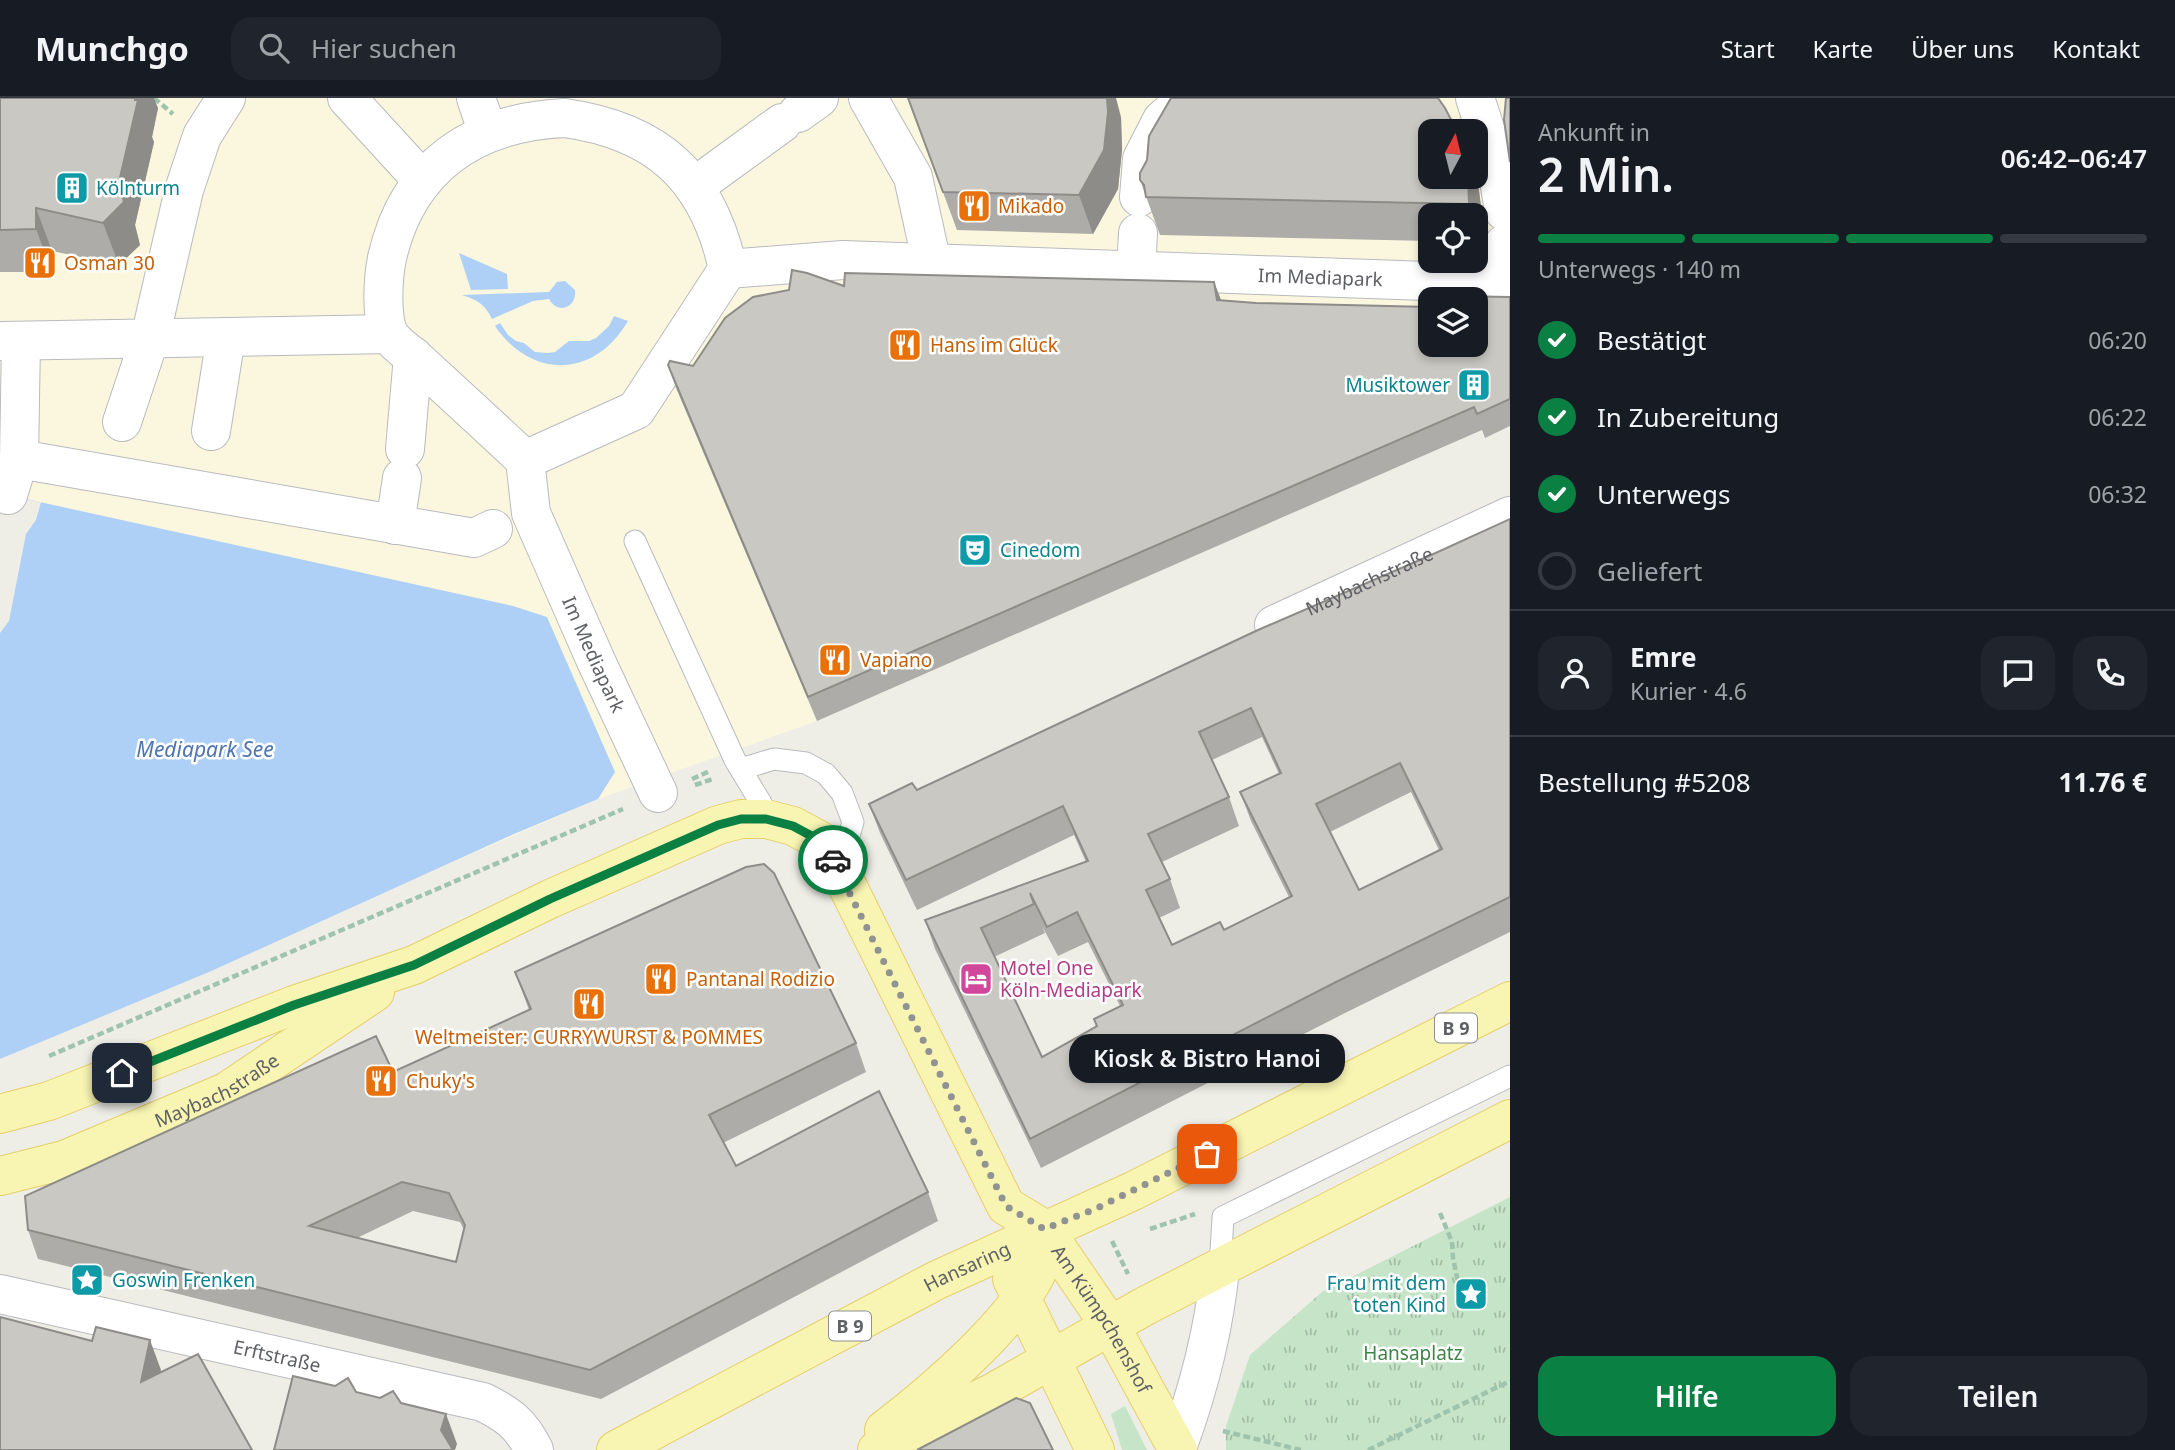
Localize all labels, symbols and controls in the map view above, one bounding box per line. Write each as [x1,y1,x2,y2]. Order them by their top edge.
search box [231,17,721,80]
text: Munchgo [35,26,189,71]
icon: search [255,29,293,67]
text: Hier suchen [311,30,457,66]
text: Start [1721,32,1775,65]
text: Karte [1813,32,1873,65]
text: Über uns [1911,32,2014,65]
text: Kontakt [2052,32,2140,65]
text: Ankunft in [1538,116,1650,148]
north arrow [1418,119,1488,189]
map controls [1418,119,1488,357]
text: 06:42–06:47 [2001,140,2147,176]
text: 2 Min. [1538,143,1674,205]
building icon: Kölnturm [53,169,91,207]
place label: Kölnturm [96,175,180,201]
restaurant icon: Mikado [955,187,993,225]
place label: Mikado [998,193,1064,219]
button: locate [1418,203,1488,273]
restaurant icon: Osman 30 [21,244,59,282]
place label: Osman 30 [64,250,155,276]
text: Unterwegs · 140 m [1538,253,1741,285]
street label: Im Mediapark [1258,262,1383,292]
button: layers [1418,287,1488,357]
icon: check [1538,321,1576,359]
text: Bestätigt [1597,322,1706,358]
text: 06:20 [2088,324,2147,356]
restaurant icon: Hans im Glück [886,326,924,364]
place label: Hans im Glück [930,332,1058,358]
building icon: Musiktower [1455,366,1493,404]
place label: Musiktower [1345,372,1450,398]
icon: check [1538,398,1576,436]
text: In Zubereitung [1597,399,1779,435]
text: 06:22 [2088,401,2147,433]
icon: check [1538,475,1576,513]
text: Unterwegs [1597,476,1730,512]
text: 06:32 [2088,478,2147,510]
theatre icon: Cinedom [956,531,994,569]
place label: Cinedom [1000,537,1080,563]
street label: Maybachstraße [1301,540,1437,622]
text: Geliefert [1597,553,1702,589]
street label: Im Mediapark [556,592,631,717]
button: person [1538,636,1612,710]
button: chat [1981,636,2055,710]
button: phone [2073,636,2147,710]
text: Emre [1630,639,1697,675]
restaurant icon: Vapiano [816,641,854,679]
place label: Vapiano [860,647,932,673]
text: Kurier · 4.6 [1630,675,1747,707]
water label: Mediapark See [136,735,274,763]
text: Bestellung #5208 [1538,764,1751,800]
text: 11.76 € [2059,764,2147,800]
courier [798,825,868,895]
icon: car [814,841,852,879]
place label: Motel One Köln-Mediapark [1000,955,1142,1003]
restaurant icon: Pantanal Rodizio [642,960,680,998]
hotel icon: Motel One Köln-Mediapark [957,960,995,998]
place label: Pantanal Rodizio [686,966,835,992]
restaurant icon: Weltmeister: CURRYWURST & POMMES [570,985,608,1023]
road number: B 9 [1435,1014,1477,1043]
place label: Weltmeister: CURRYWURST & POMMES [415,1024,763,1050]
callout: Kiosk & Bistro Hanoi [1069,1035,1345,1084]
text: Kiosk & Bistro Hanoi [1093,1042,1321,1074]
pin [92,1043,152,1103]
street label: Maybachstraße [150,1047,284,1134]
icon: home [103,1054,141,1092]
restaurant icon: Chuky's [362,1062,400,1100]
place label: Chuky's [406,1068,475,1094]
pin [1177,1124,1237,1184]
icon: bag [1188,1135,1226,1173]
street label: Hansaring [919,1235,1014,1298]
street label: Am Kümpchenshof [1046,1240,1158,1399]
place icon: Goswin Frenken [68,1261,106,1299]
place label: Goswin Frenken [112,1267,255,1293]
place label: Frau mit dem toten Kind [1327,1270,1446,1318]
place icon: Frau mit dem toten Kind [1452,1275,1490,1313]
road number: B 9 [829,1311,871,1340]
street label: Erftstraße [231,1334,323,1378]
park label: Hansaplatz [1363,1340,1463,1366]
button: Hilfe [1538,1356,1836,1436]
button: Teilen [1850,1356,2147,1436]

